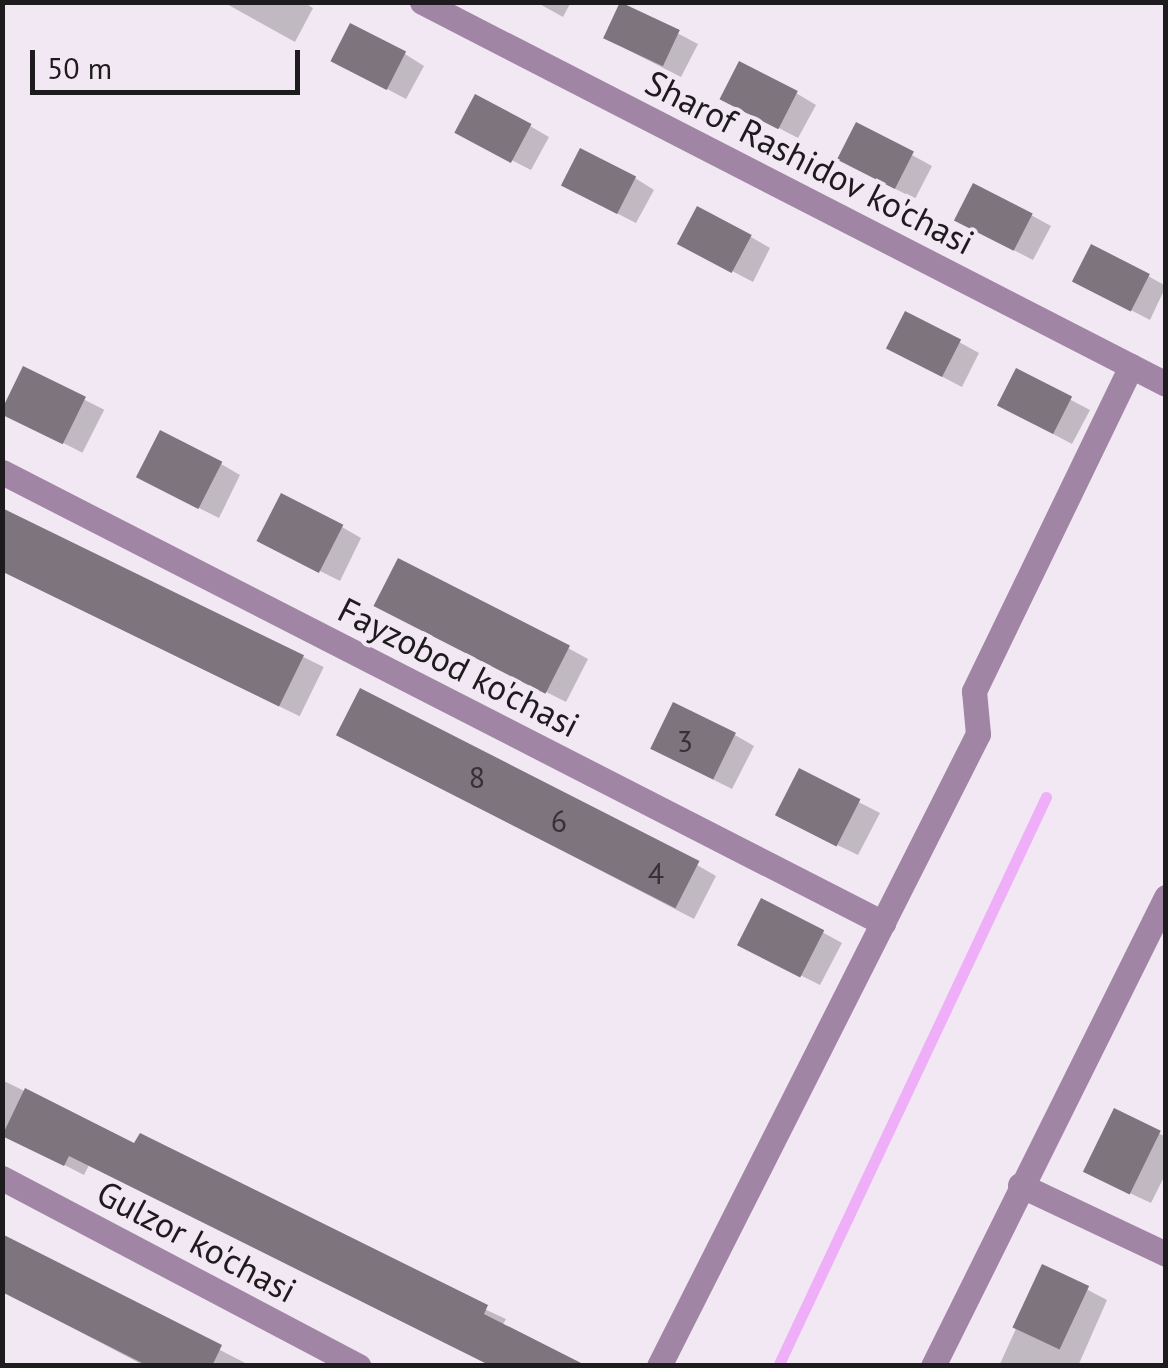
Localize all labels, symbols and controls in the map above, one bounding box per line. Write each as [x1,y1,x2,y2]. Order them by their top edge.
scale bar [35,30,305,92]
text: 50 m [47,48,112,87]
street label: Sharof Rashidov ko'chasi [638,61,982,263]
street label: Fayzobod ko'chasi [331,588,587,746]
house number: 3 [677,723,693,759]
house number: 8 [469,759,485,795]
house number: 6 [551,803,567,839]
house number: 4 [648,855,664,891]
street label: Gulzor ko'chasi [90,1171,304,1311]

